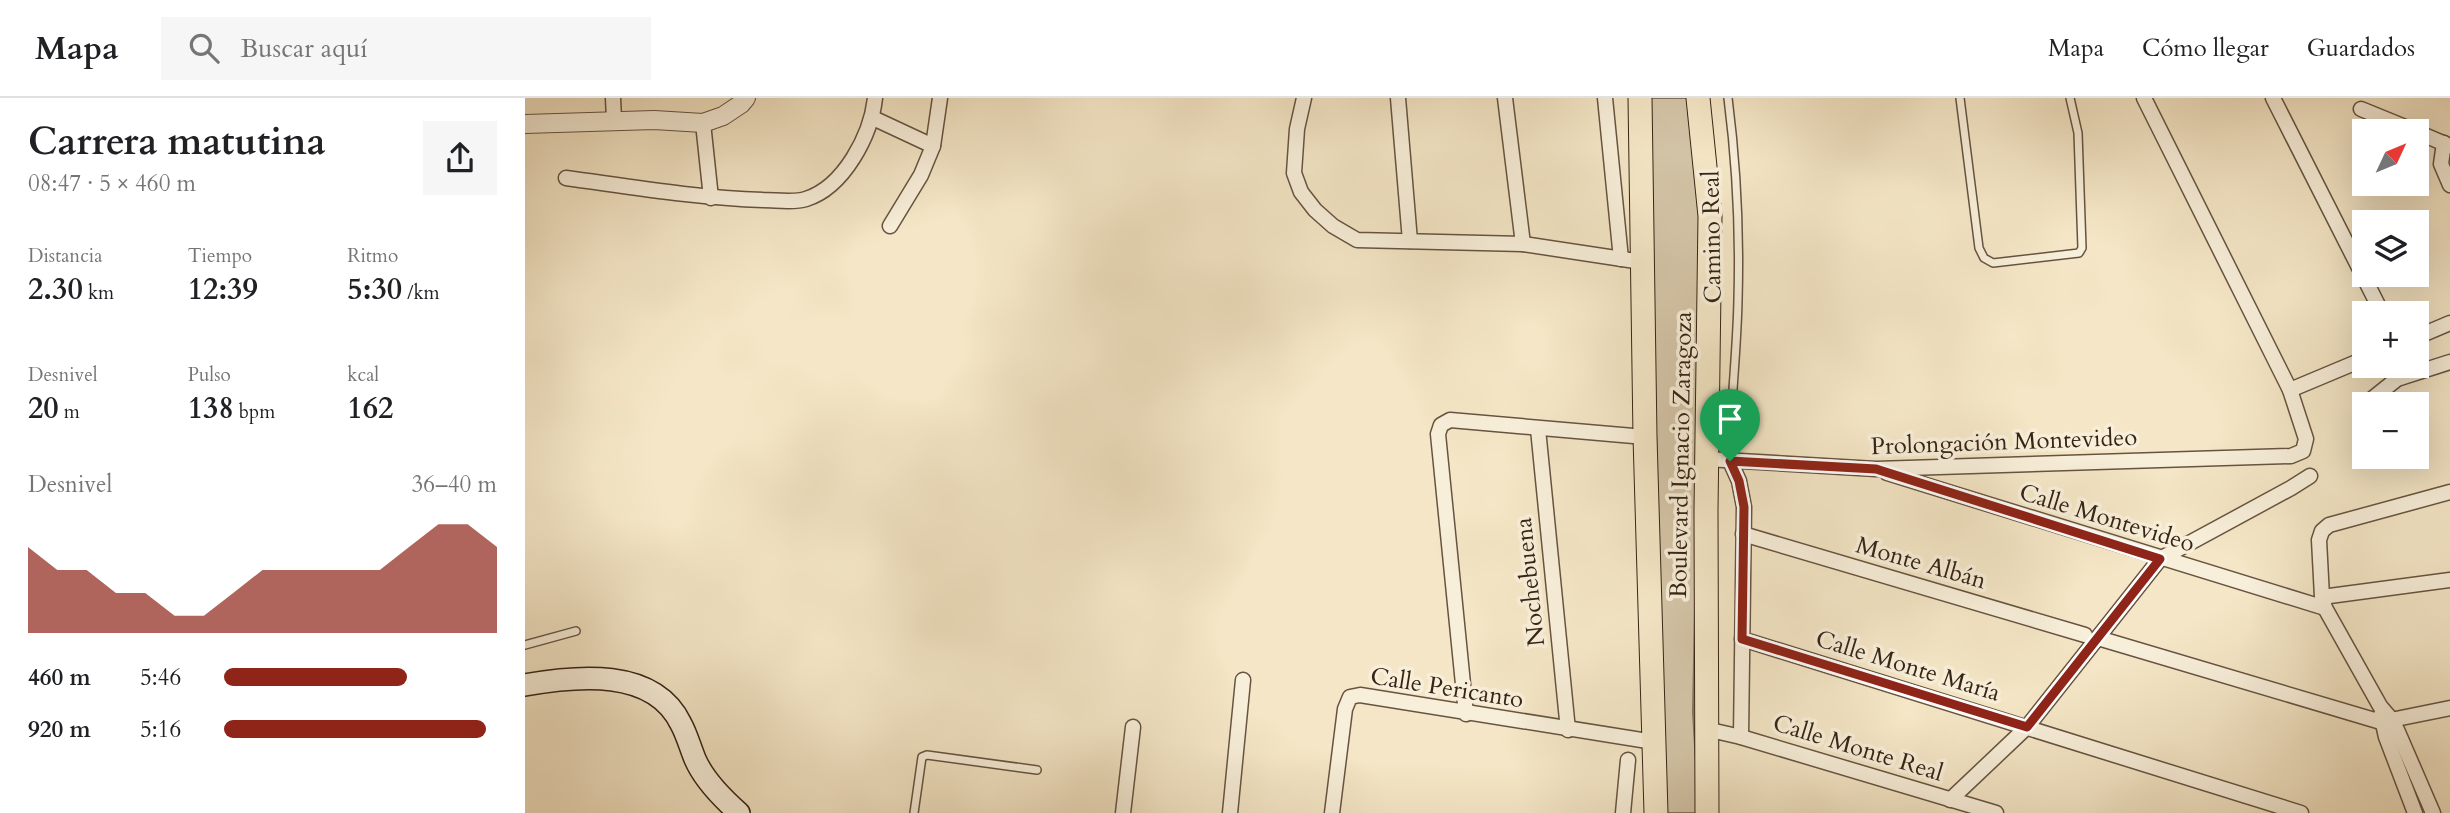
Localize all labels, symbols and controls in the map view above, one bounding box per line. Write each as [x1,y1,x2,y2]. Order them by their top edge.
search box [161,17,651,80]
text: Mapa [35,26,119,71]
icon: search [185,29,223,67]
text: Buscar aquí [241,31,368,66]
text: Mapa [2048,32,2104,65]
text: Cómo llegar [2142,32,2269,65]
text: Guardados [2307,32,2415,65]
text: Carrera matutina [28,116,326,168]
north arrow [2352,119,2429,196]
map controls [2352,119,2429,469]
button: share [423,121,497,195]
text: 08:47 · 5 × 460 m [28,168,196,199]
street label: Camino Real [1694,170,1730,304]
button: layers [2352,210,2429,287]
text: Distancia [28,243,102,269]
text: Tiempo [188,243,252,269]
text: Ritmo [347,243,398,269]
text: 2.30 [28,269,83,310]
text: 12:39 [188,269,258,310]
text: 5:30 [347,269,402,310]
text: km [83,280,114,306]
text: /km [402,280,440,306]
button: + [2352,301,2429,378]
street label: Boulevard Ignacio Zaragoza [1662,311,1700,599]
text: Desnivel [28,362,98,388]
text: Pulso [188,362,231,388]
text: kcal [347,362,379,388]
text: 20 [28,388,59,429]
text: 138 [188,388,234,429]
text: 162 [347,388,393,429]
pin [1700,389,1760,461]
button: − [2352,392,2429,469]
text: m [59,399,80,425]
text: bpm [234,399,275,425]
icon: arrive [1711,400,1749,438]
street label: Prolongación Montevideo [1870,421,2138,463]
text: Desnivel [28,469,112,500]
text: 36–40 m [412,469,497,500]
street label: Calle Montevideo [2015,476,2199,560]
street label: Nochebuena [1507,515,1553,648]
street label: Monte Albán [1852,529,1990,597]
street label: Calle Monte María [1812,622,2005,710]
street label: Calle Pericanto [1368,660,1526,716]
text: 460 m [28,662,91,693]
text: 5:46 [140,662,181,693]
street label: Calle Monte Real [1769,706,1947,790]
text: 920 m [28,714,91,745]
text: 5:16 [140,714,181,745]

